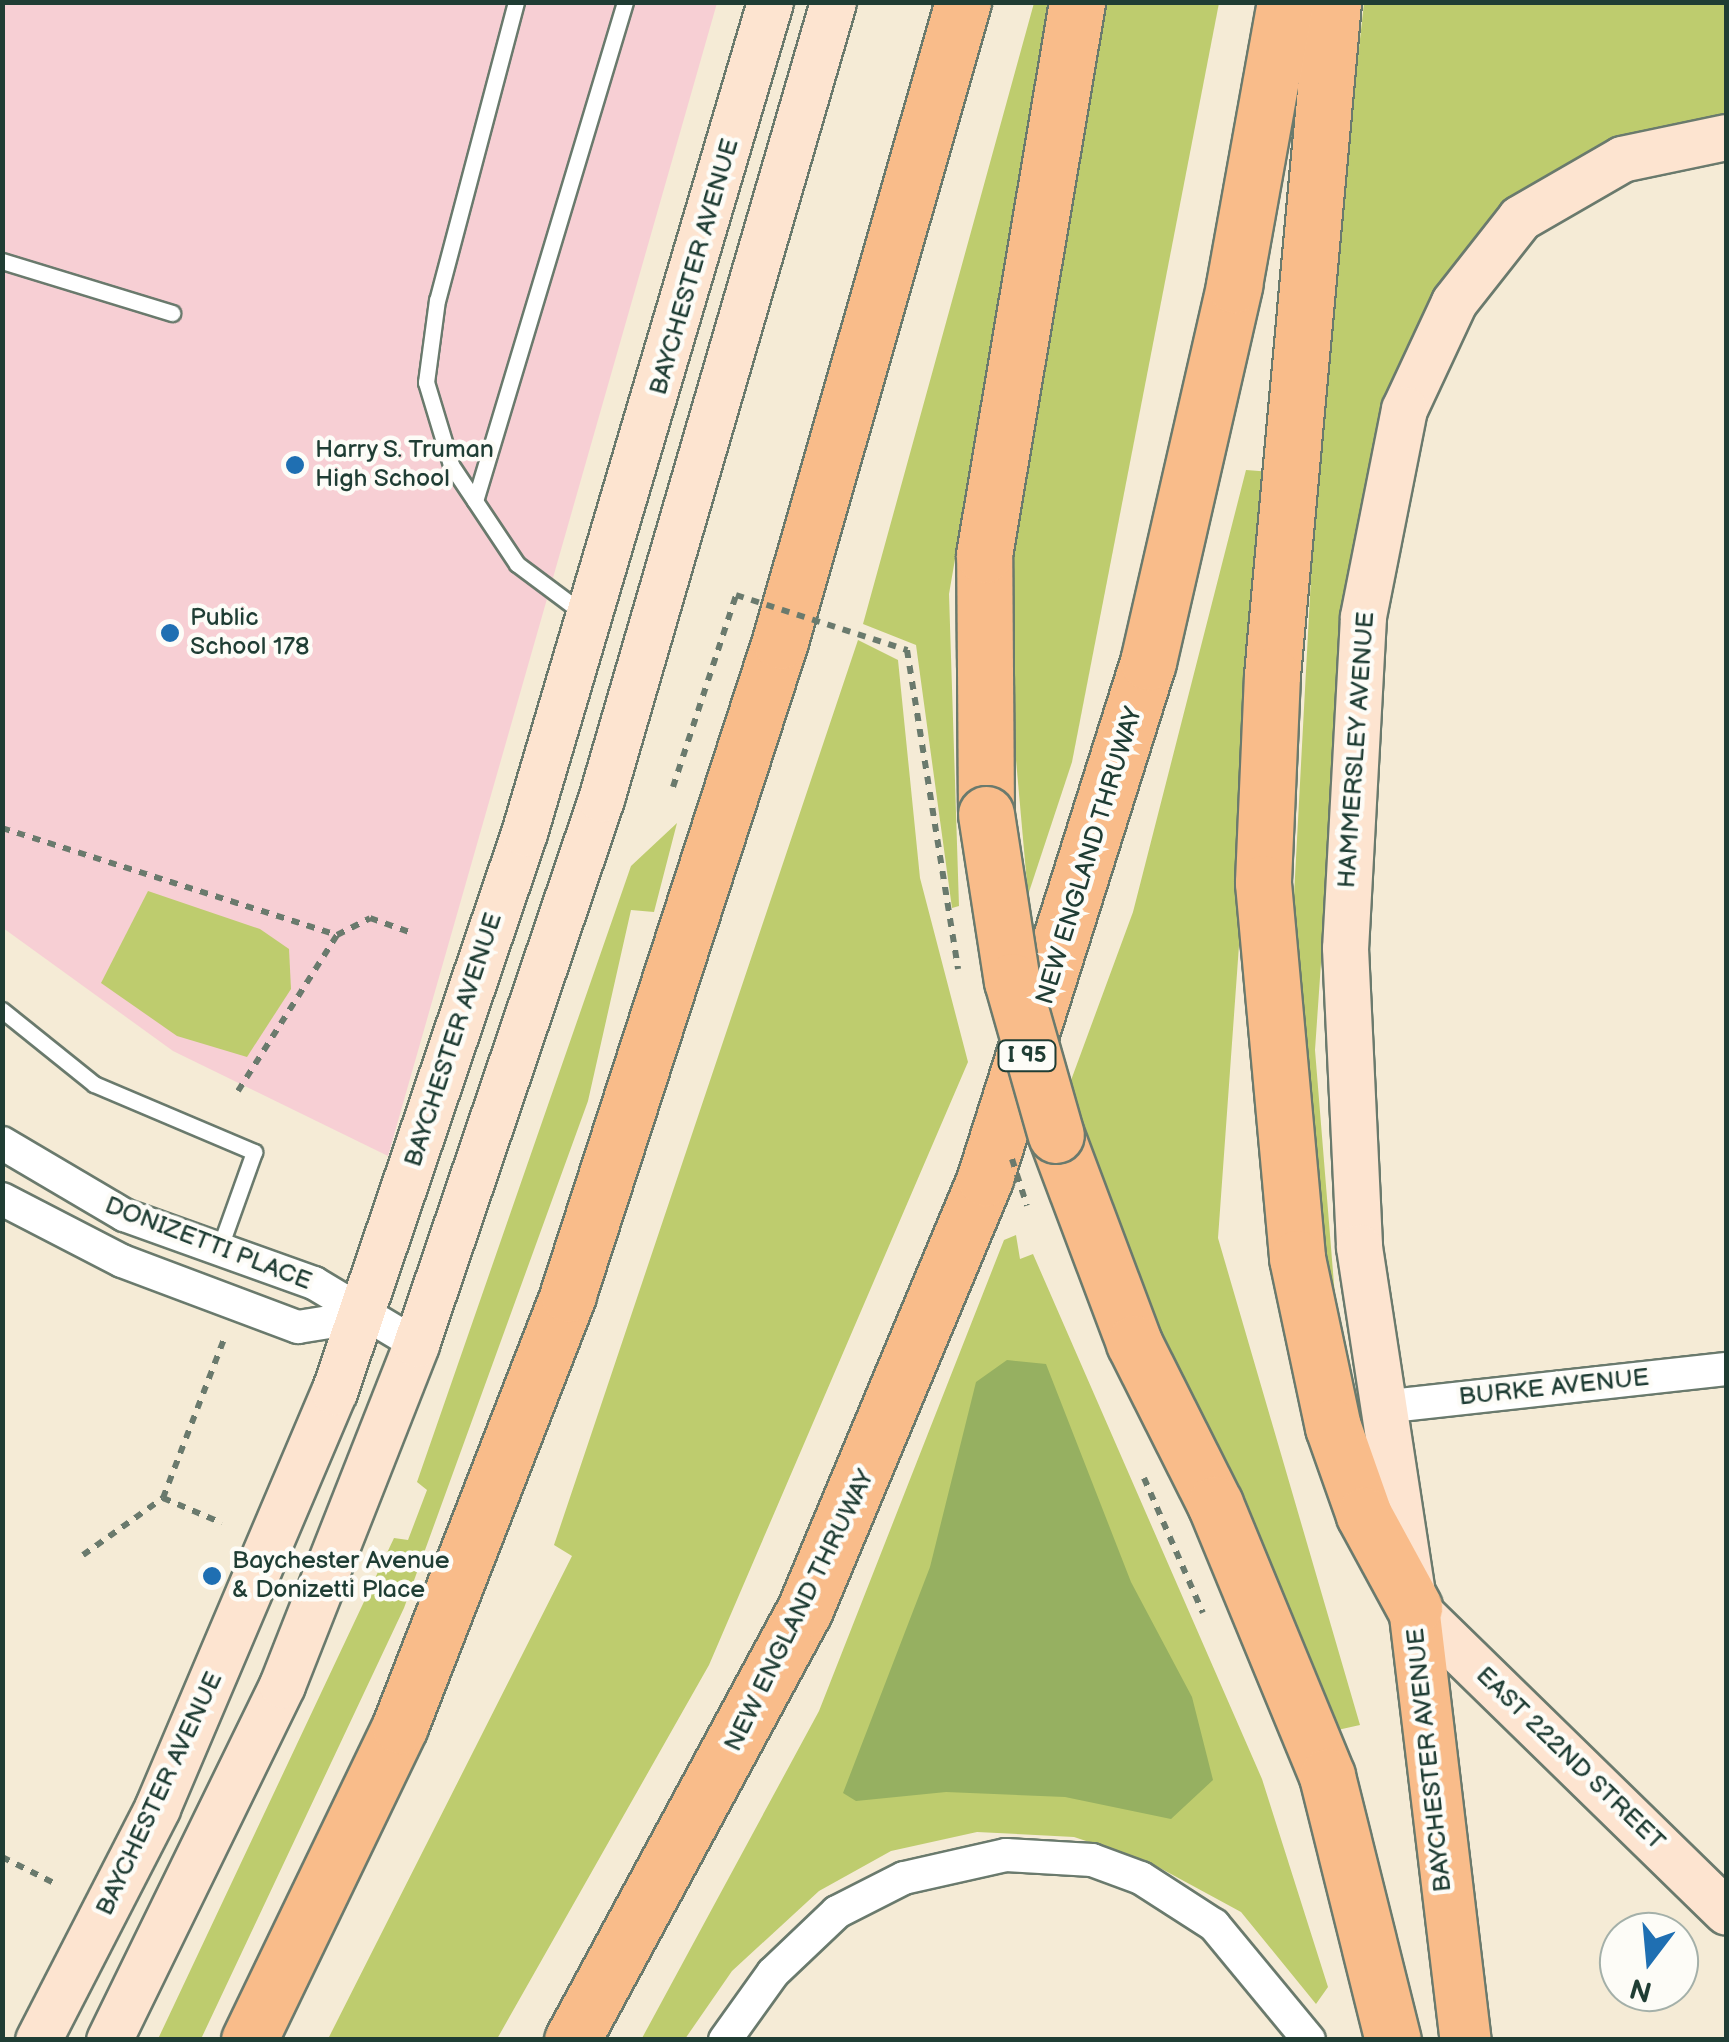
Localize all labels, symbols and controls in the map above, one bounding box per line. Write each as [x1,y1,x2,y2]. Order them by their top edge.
street label: BAYCHESTER AVENUE [644,135,746,399]
place label: Harry S. Truman High School [315,436,497,495]
marker: Harry S. Truman High School [284,454,306,476]
place label: Public School 178 [190,604,309,663]
street label: HAMMERSLEY AVENUE [1332,611,1382,889]
marker: Public School 178 [159,622,181,644]
street label: NEW ENGLAND THRUWAY [1030,703,1150,1009]
street label: BAYCHESTER AVENUE [399,909,509,1171]
road number: I 95 [997,1039,1057,1073]
street label: DONIZETTI PLACE [100,1191,316,1297]
street label: BURKE AVENUE [1457,1363,1651,1413]
street label: NEW ENGLAND THRUWAY [719,1465,881,1757]
place label: Baychester Avenue & Donizetti Place [232,1547,450,1606]
marker: Baychester Avenue & Donizetti Place [201,1565,223,1587]
street label: BAYCHESTER AVENUE [1401,1626,1459,1894]
street label: EAST 222ND STREET [1469,1661,1671,1857]
street label: BAYCHESTER AVENUE [90,1667,230,1921]
north arrow [1599,1912,1699,2012]
text: N [1626,1971,1656,2008]

